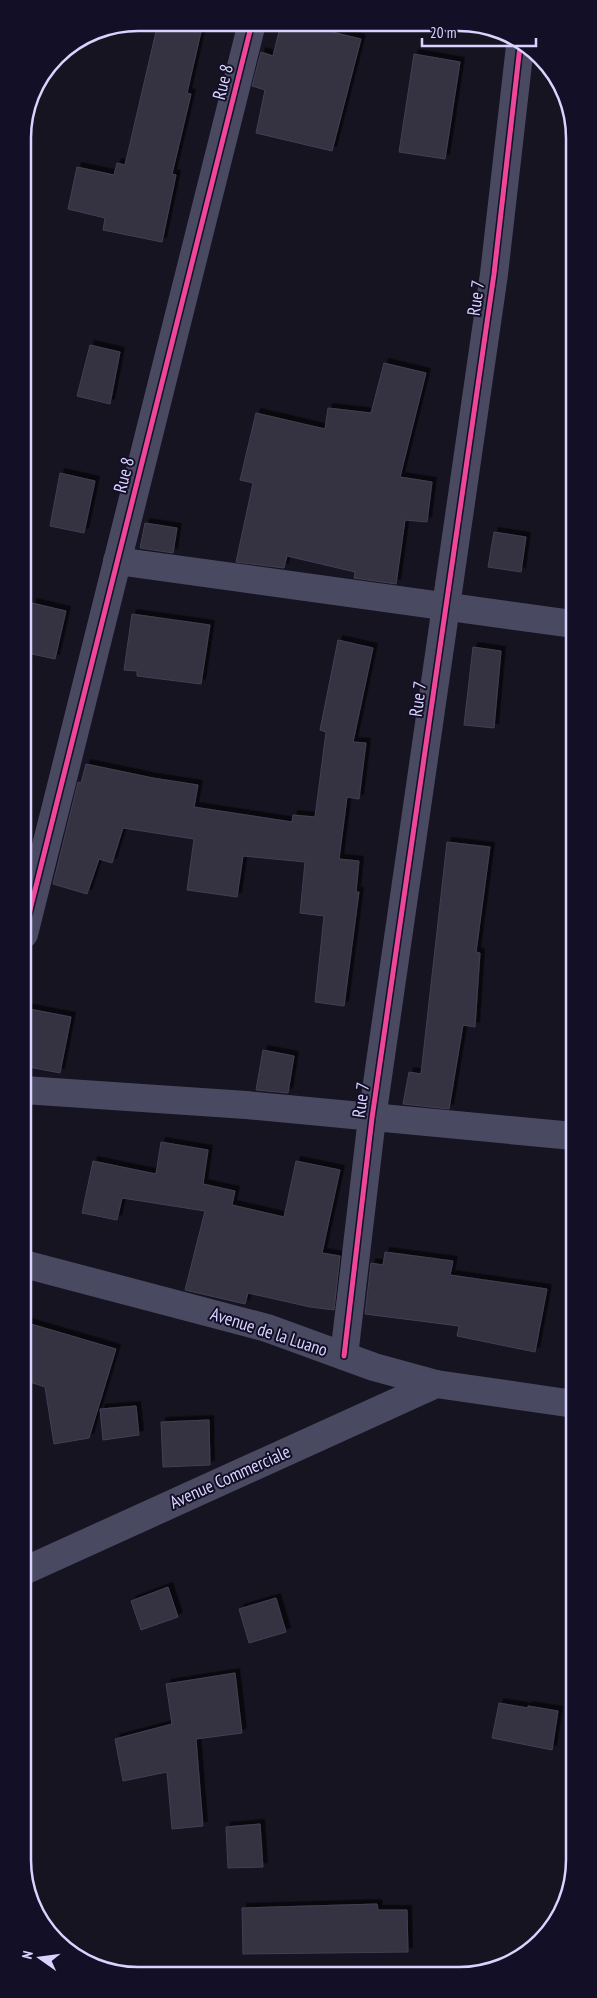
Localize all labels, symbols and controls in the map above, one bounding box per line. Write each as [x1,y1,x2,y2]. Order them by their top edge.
scale bar [422,15,536,47]
text: 20 m [430,23,456,42]
street label: Rue 8 [207,62,238,102]
street label: Rue 7 [462,279,489,317]
street label: Rue 8 [108,455,139,495]
street label: Rue 7 [404,680,431,718]
street label: Rue 7 [347,1081,374,1119]
street label: Avenue de la Luano [208,1302,331,1361]
street label: Avenue Commerciale [166,1440,294,1513]
north arrow [15,1933,65,1983]
text: N [18,1949,37,1961]

